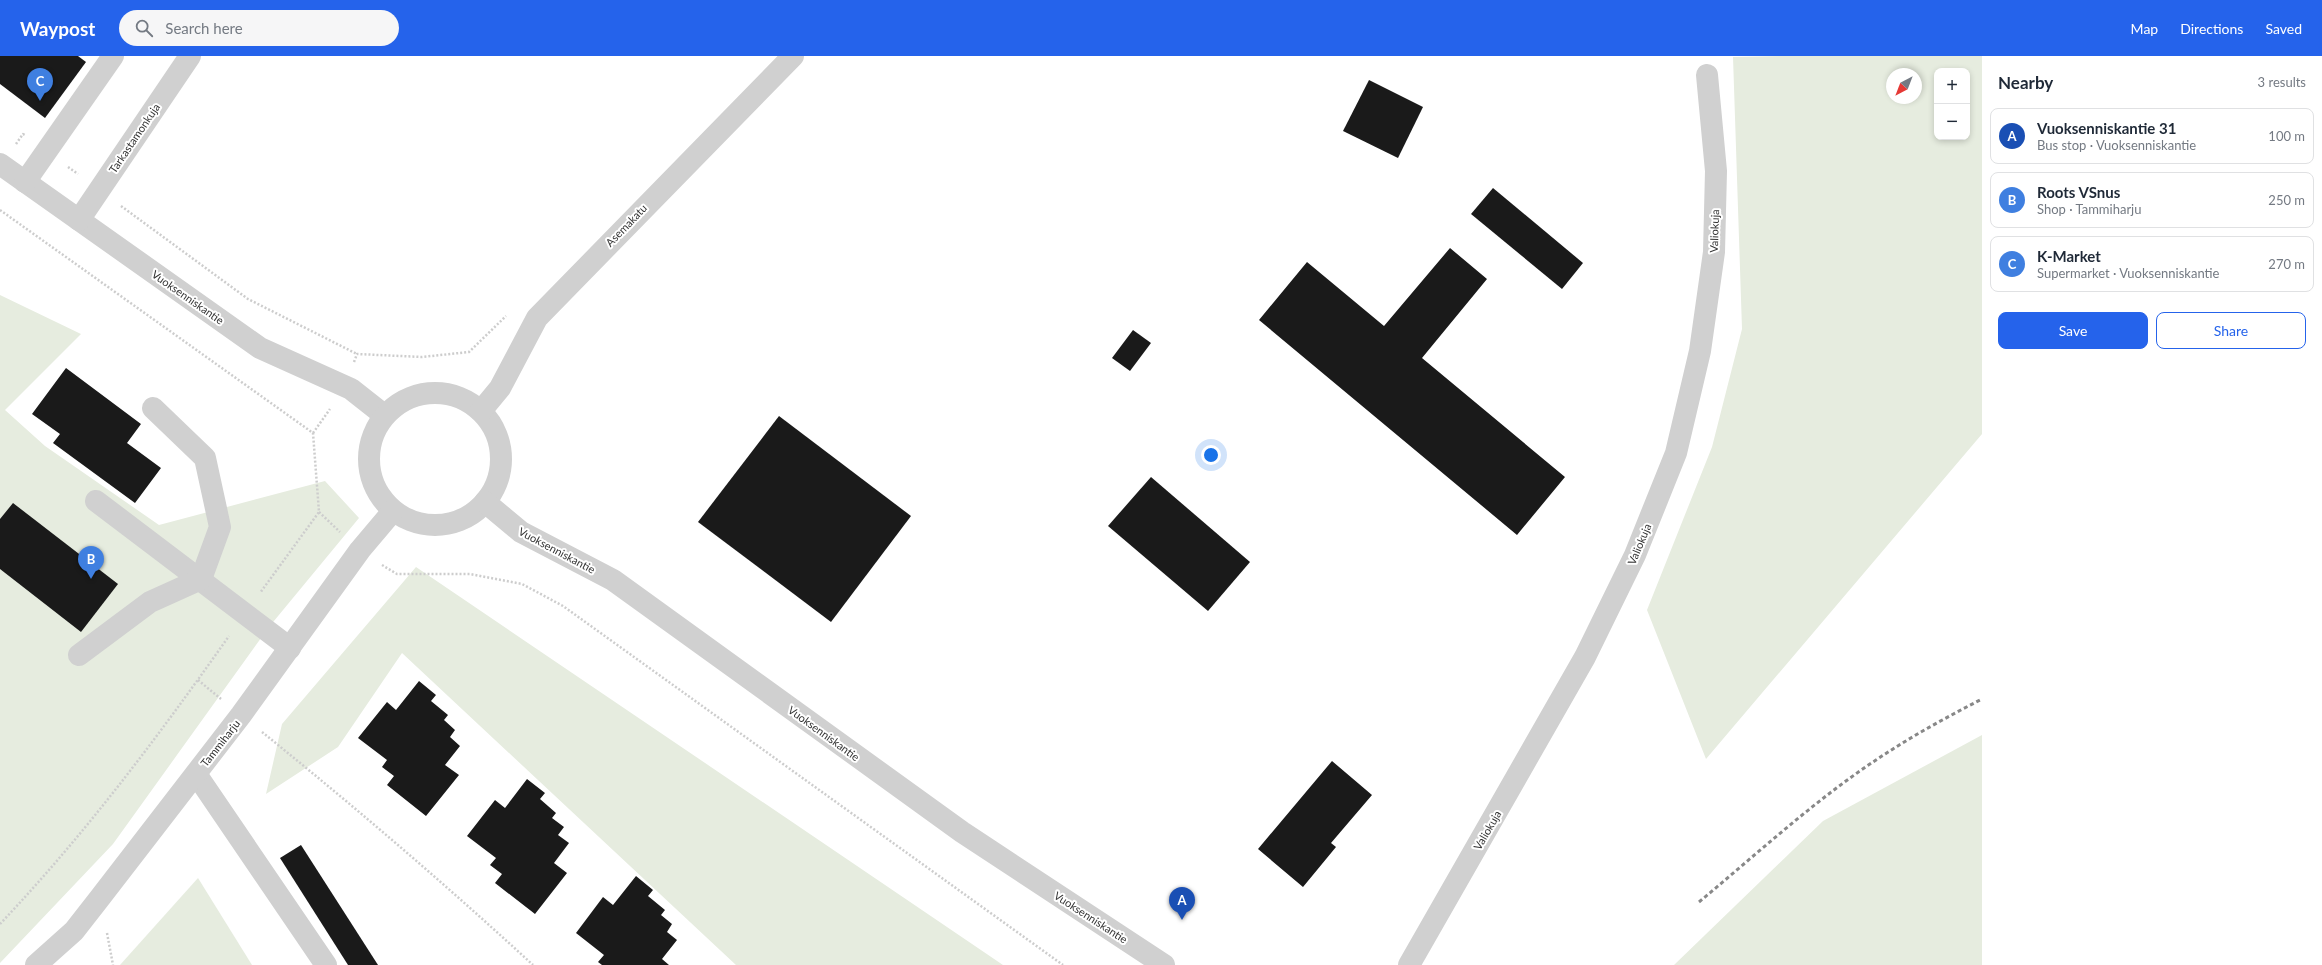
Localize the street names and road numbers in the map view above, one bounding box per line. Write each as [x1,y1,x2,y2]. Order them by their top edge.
street label: Tarkastamonkuja [106,101,162,175]
street label: Asemakatu [603,201,649,249]
street label: Valiokuja [1707,209,1721,253]
street label: Vuoksenniskantie [150,267,227,327]
street label: Valiokuja [1625,521,1653,567]
street label: Vuoksenniskantie [517,524,598,576]
street label: Vuoksenniskantie [786,703,862,763]
street label: Tammiharju [198,717,242,769]
street label: Valiokuja [1471,808,1503,852]
street label: Vuoksenniskantie [1052,888,1130,946]

